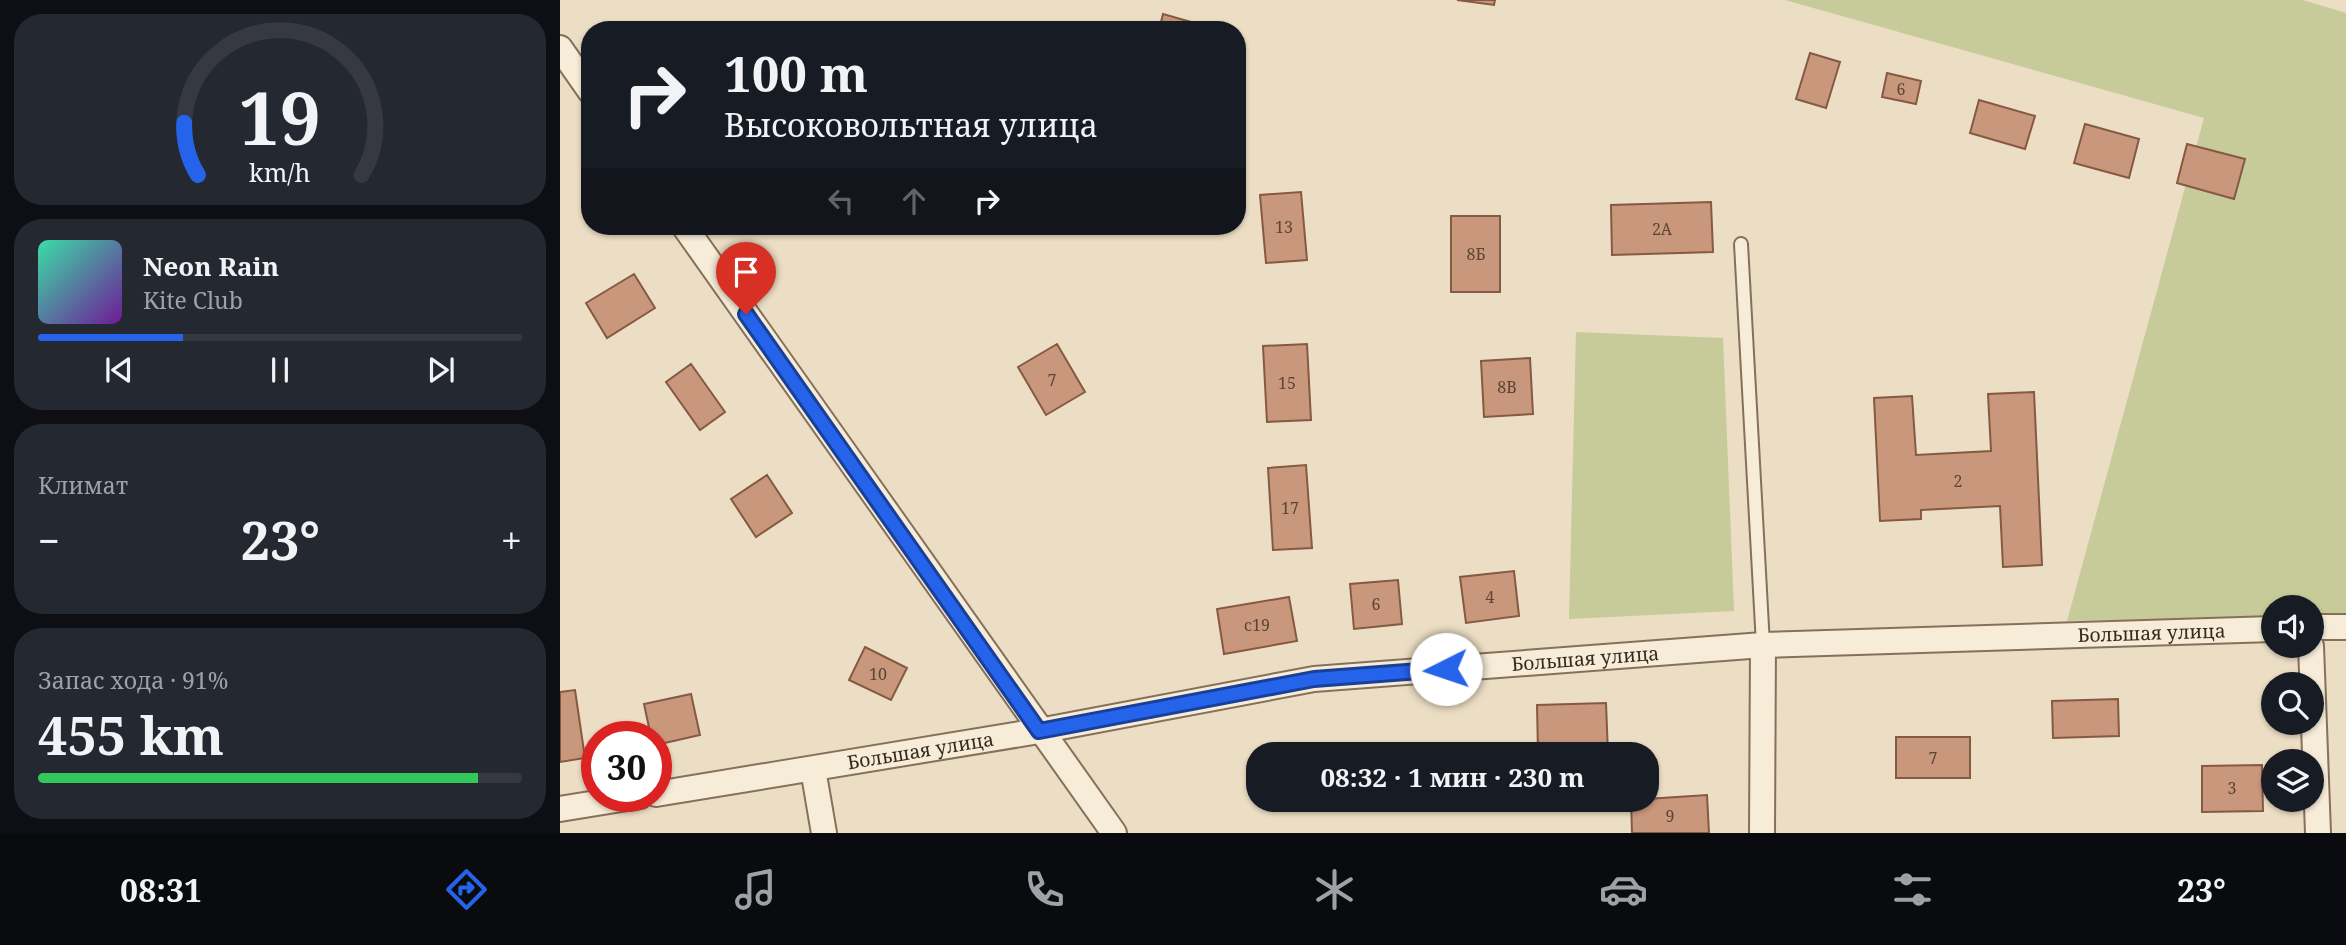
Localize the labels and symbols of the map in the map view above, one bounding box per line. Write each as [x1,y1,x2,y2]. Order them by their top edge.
house number: 6 [1897,78,1906,100]
house number: 13 [1275,216,1293,238]
house number: 2А [1652,218,1673,240]
pin [716,242,776,314]
house number: 8Б [1466,243,1486,265]
house number: 7 [1048,369,1057,391]
house number: 15 [1278,372,1296,394]
house number: 8В [1497,376,1517,398]
house number: 2 [1954,470,1962,492]
house number: 17 [1281,497,1299,519]
house number: 4 [1486,586,1495,608]
house number: 6 [1372,593,1381,615]
house number: с19 [1244,614,1270,636]
street label: Большая улица [2077,617,2226,648]
position arrow [1409,632,1483,706]
street label: Большая улица [1510,640,1660,677]
house number: 10 [869,663,887,685]
speed limit sign: 30 [581,721,672,812]
street label: Большая улица [845,726,996,775]
house number: 7 [1929,747,1938,769]
house number: 3 [2228,777,2237,799]
house number: 9 [1666,805,1674,827]

